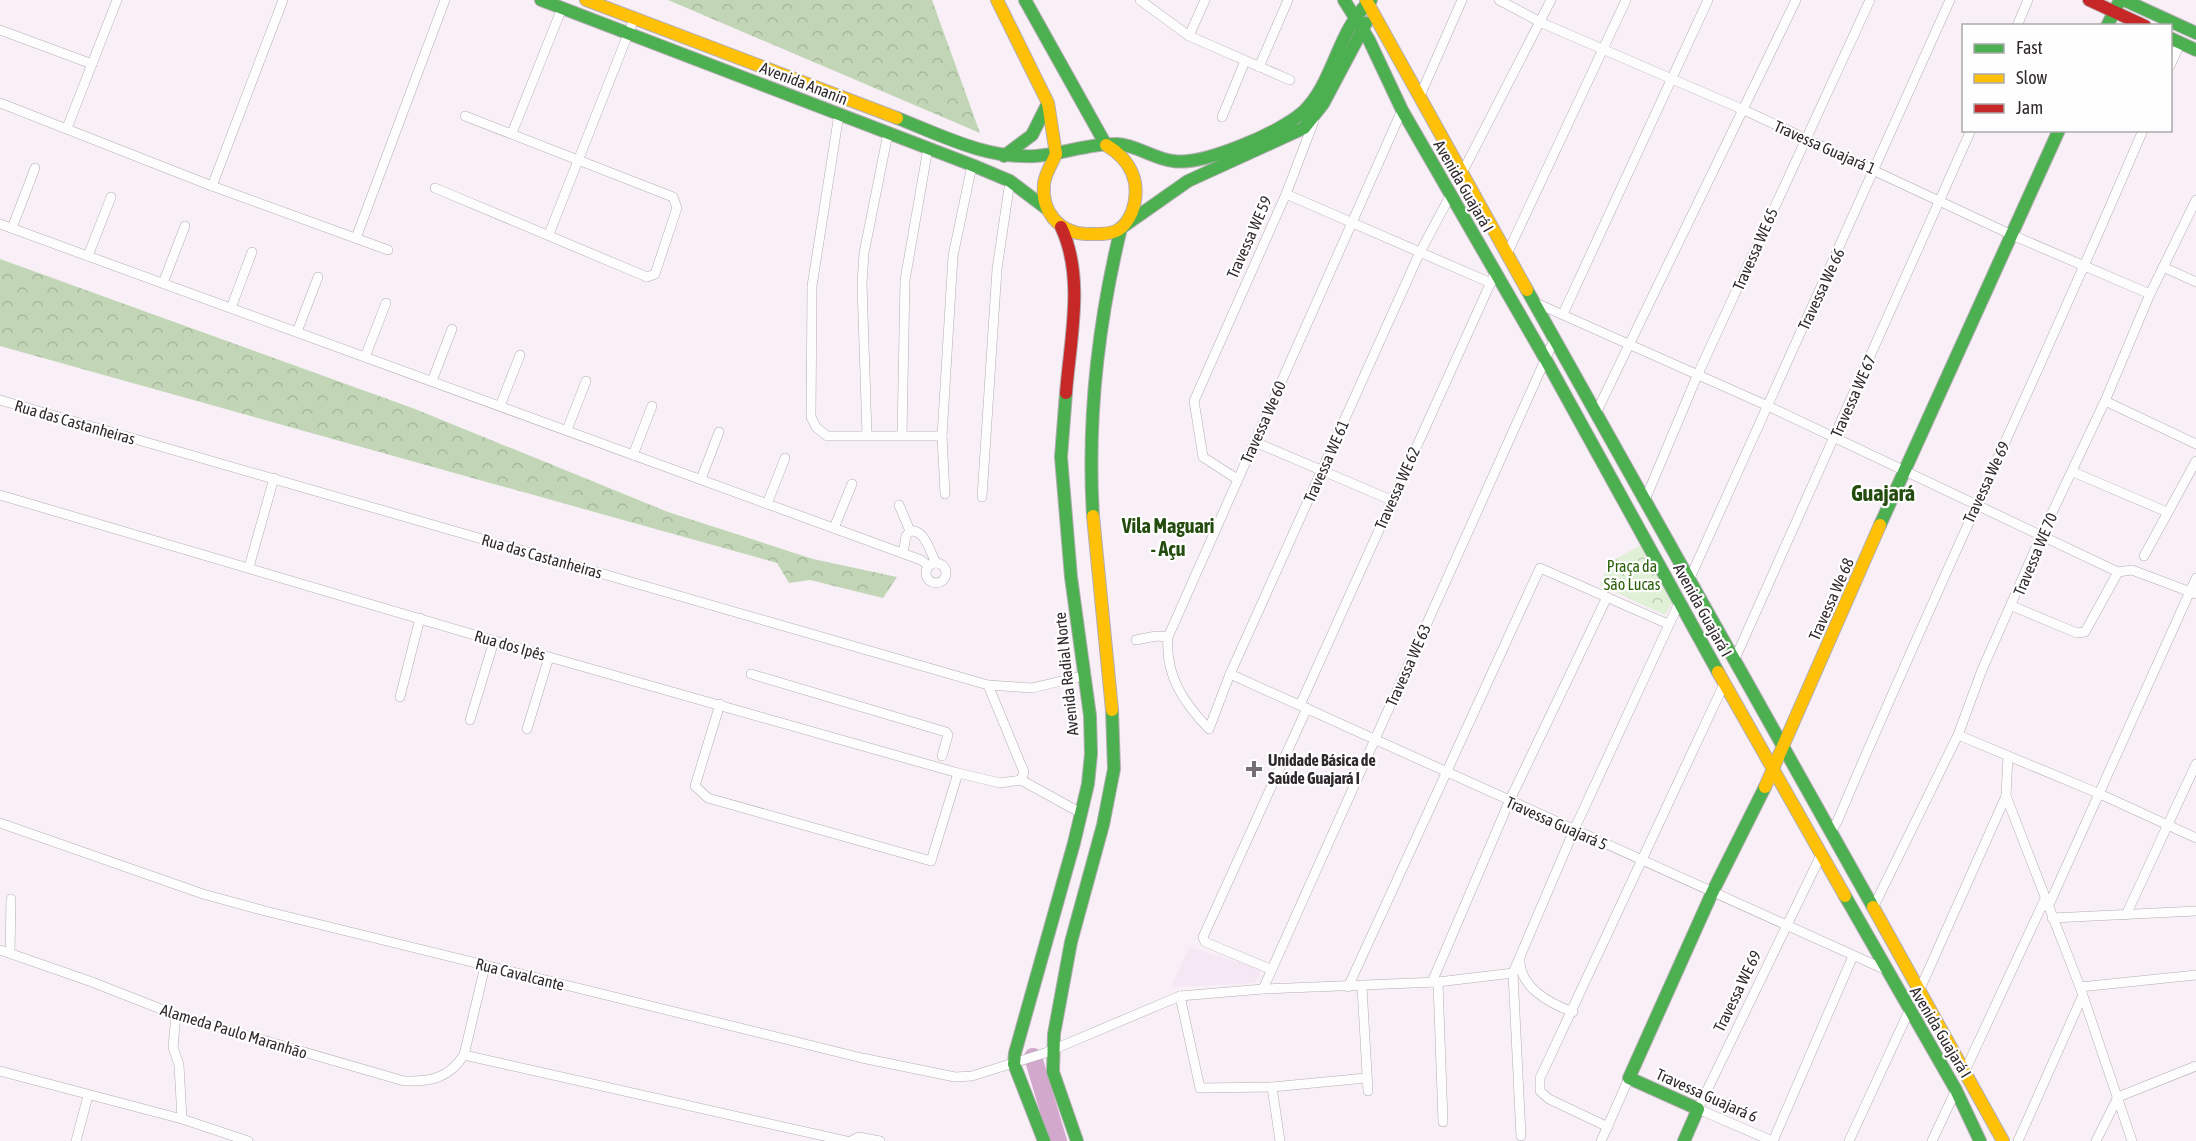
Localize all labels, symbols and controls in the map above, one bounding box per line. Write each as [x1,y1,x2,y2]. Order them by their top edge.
legend [1962,24,2172,132]
text: Fast [2016,37,2043,58]
street label: Avenida Ananin [758,58,850,108]
text: Slow [2016,67,2047,88]
text: Jam [2016,97,2043,118]
street label: Travessa Guajará 1 [1771,117,1878,178]
street label: Avenida Guajará I [1430,137,1498,236]
street label: Travessa WE 59 [1223,193,1275,281]
street label: Travessa WE 65 [1729,205,1781,293]
street label: Travessa We 66 [1794,245,1848,333]
street label: Travessa WE 67 [1827,352,1879,440]
street label: Travessa We 60 [1237,378,1289,466]
street label: Rua das Castanheiras [13,396,138,448]
street label: Travessa WE 61 [1300,417,1352,505]
street label: Travessa We 69 [1959,438,2013,526]
street label: Travessa WE 62 [1371,444,1423,532]
district label: Guajará [1851,480,1915,506]
street label: Travessa WE 70 [2009,510,2061,598]
district label: Vila Maguari - Açu [1121,514,1214,560]
street label: Rua das Castanheiras [480,530,605,582]
street label: Travessa We 68 [1805,555,1857,643]
park label: Praça da São Lucas [1604,557,1661,593]
street label: Avenida Guajará I [1669,561,1736,660]
street label: Avenida Radial Norte [1051,611,1081,737]
street label: Travessa WE 63 [1382,621,1434,709]
street label: Rua dos Ipês [472,626,548,665]
place label: Unidade Básica de Saúde Guajará I [1268,751,1376,787]
marker: Unidade Básica de Saúde Guajará I [1245,760,1263,778]
street label: Travessa Guajará 5 [1503,793,1610,854]
street label: Travessa WE 69 [1710,947,1764,1035]
street label: Rua Cavalcante [474,954,566,994]
street label: Avenida Guajará I [1906,983,1975,1081]
street label: Alameda Paulo Maranhão [158,1000,310,1062]
street label: Travessa Guajará 6 [1653,1065,1760,1126]

